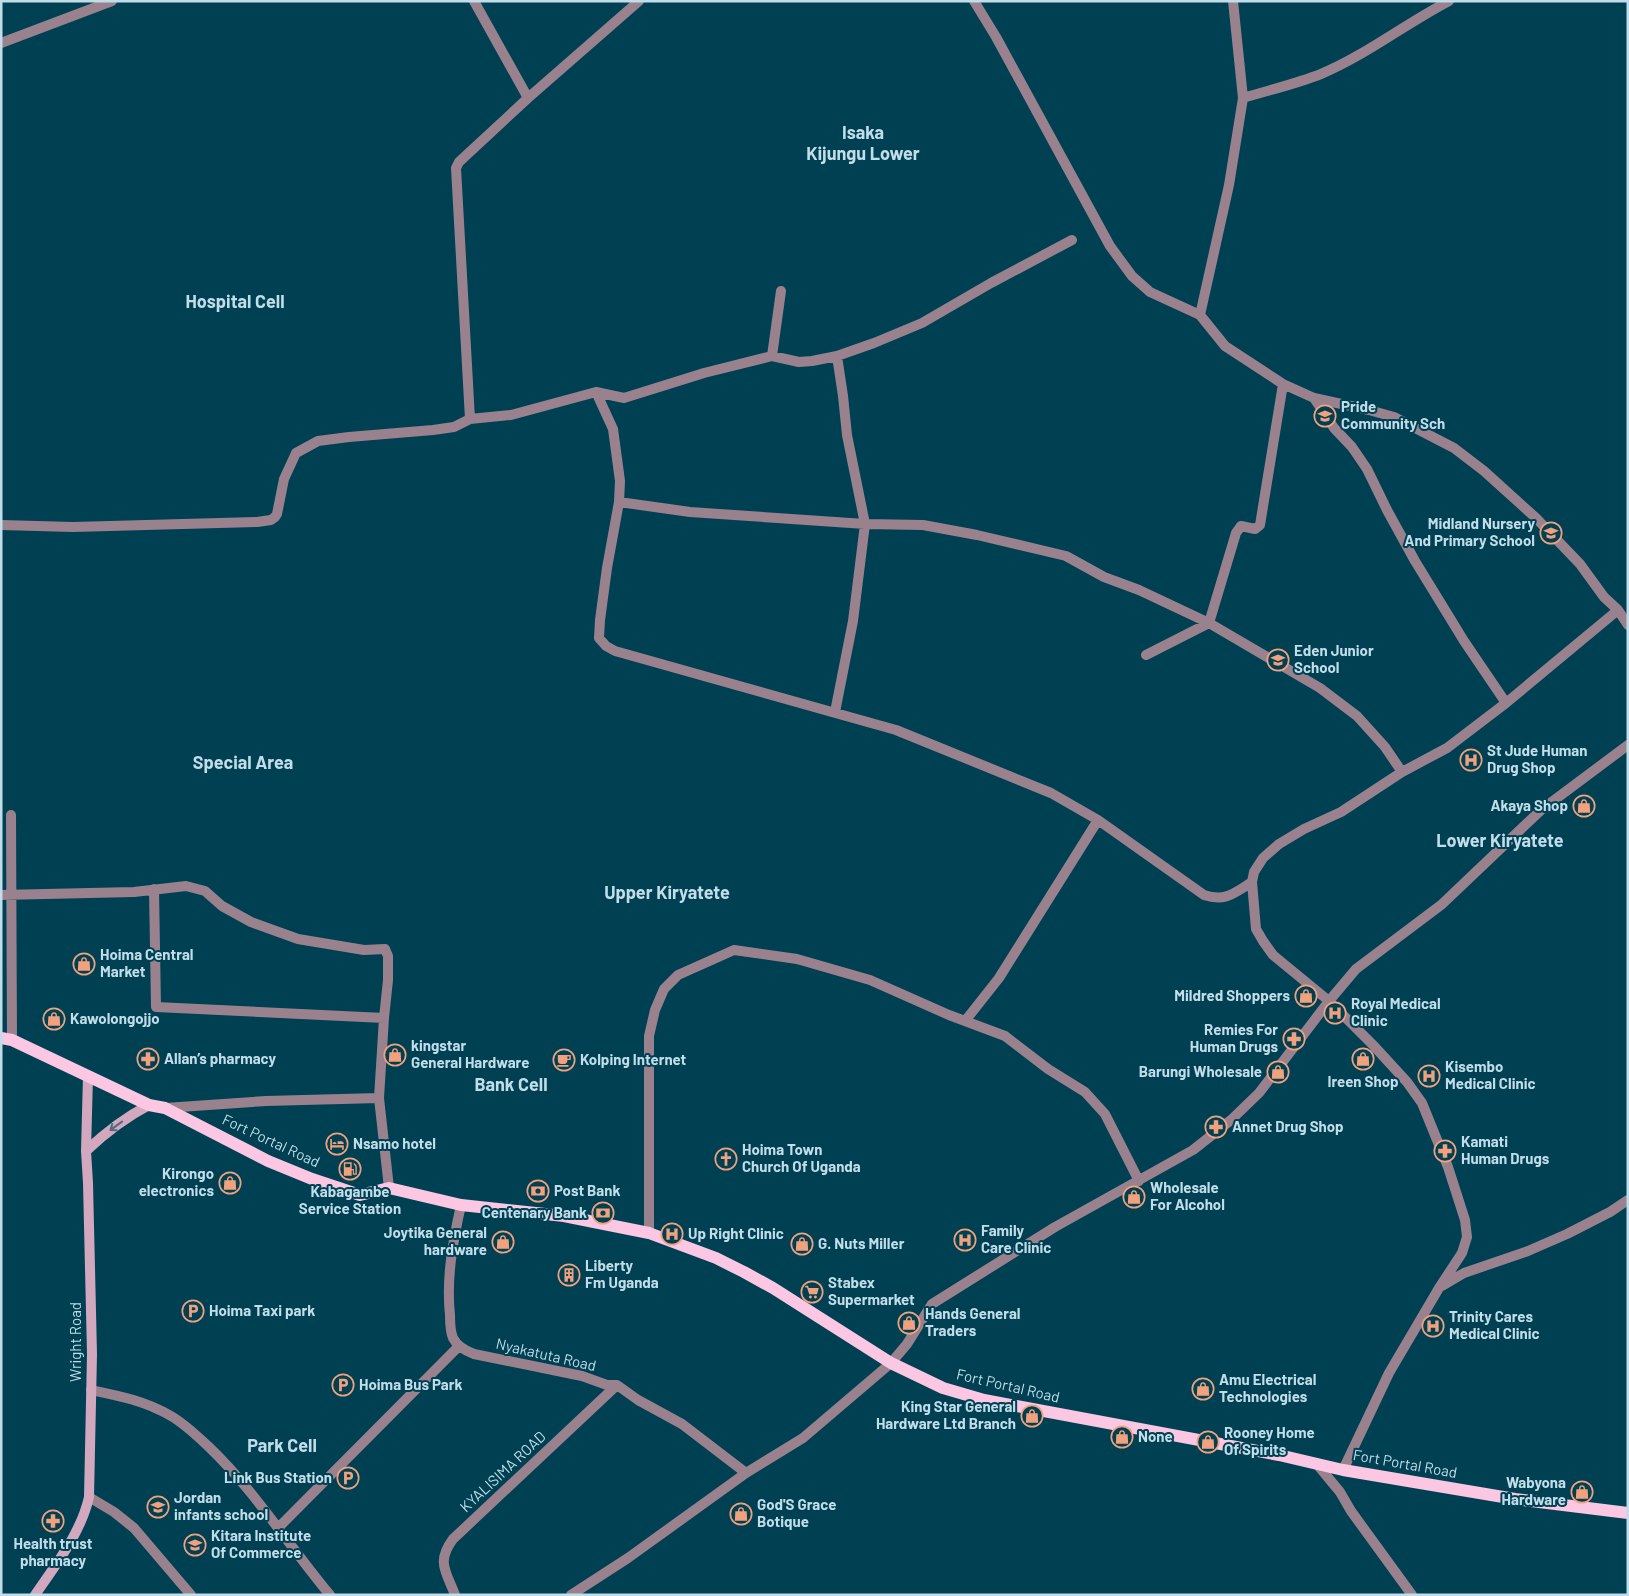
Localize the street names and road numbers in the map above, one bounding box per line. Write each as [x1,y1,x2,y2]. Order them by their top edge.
street label: Fort Portal Road [220,1110,323,1171]
street label: Wright Road [66,1302,84,1382]
street label: Nyakatuta Road [494,1334,598,1374]
street label: Fort Portal Road [955,1364,1062,1406]
street label: KYALISIMA ROAD [456,1427,549,1515]
street label: Fort Portal Road [1352,1445,1459,1481]

